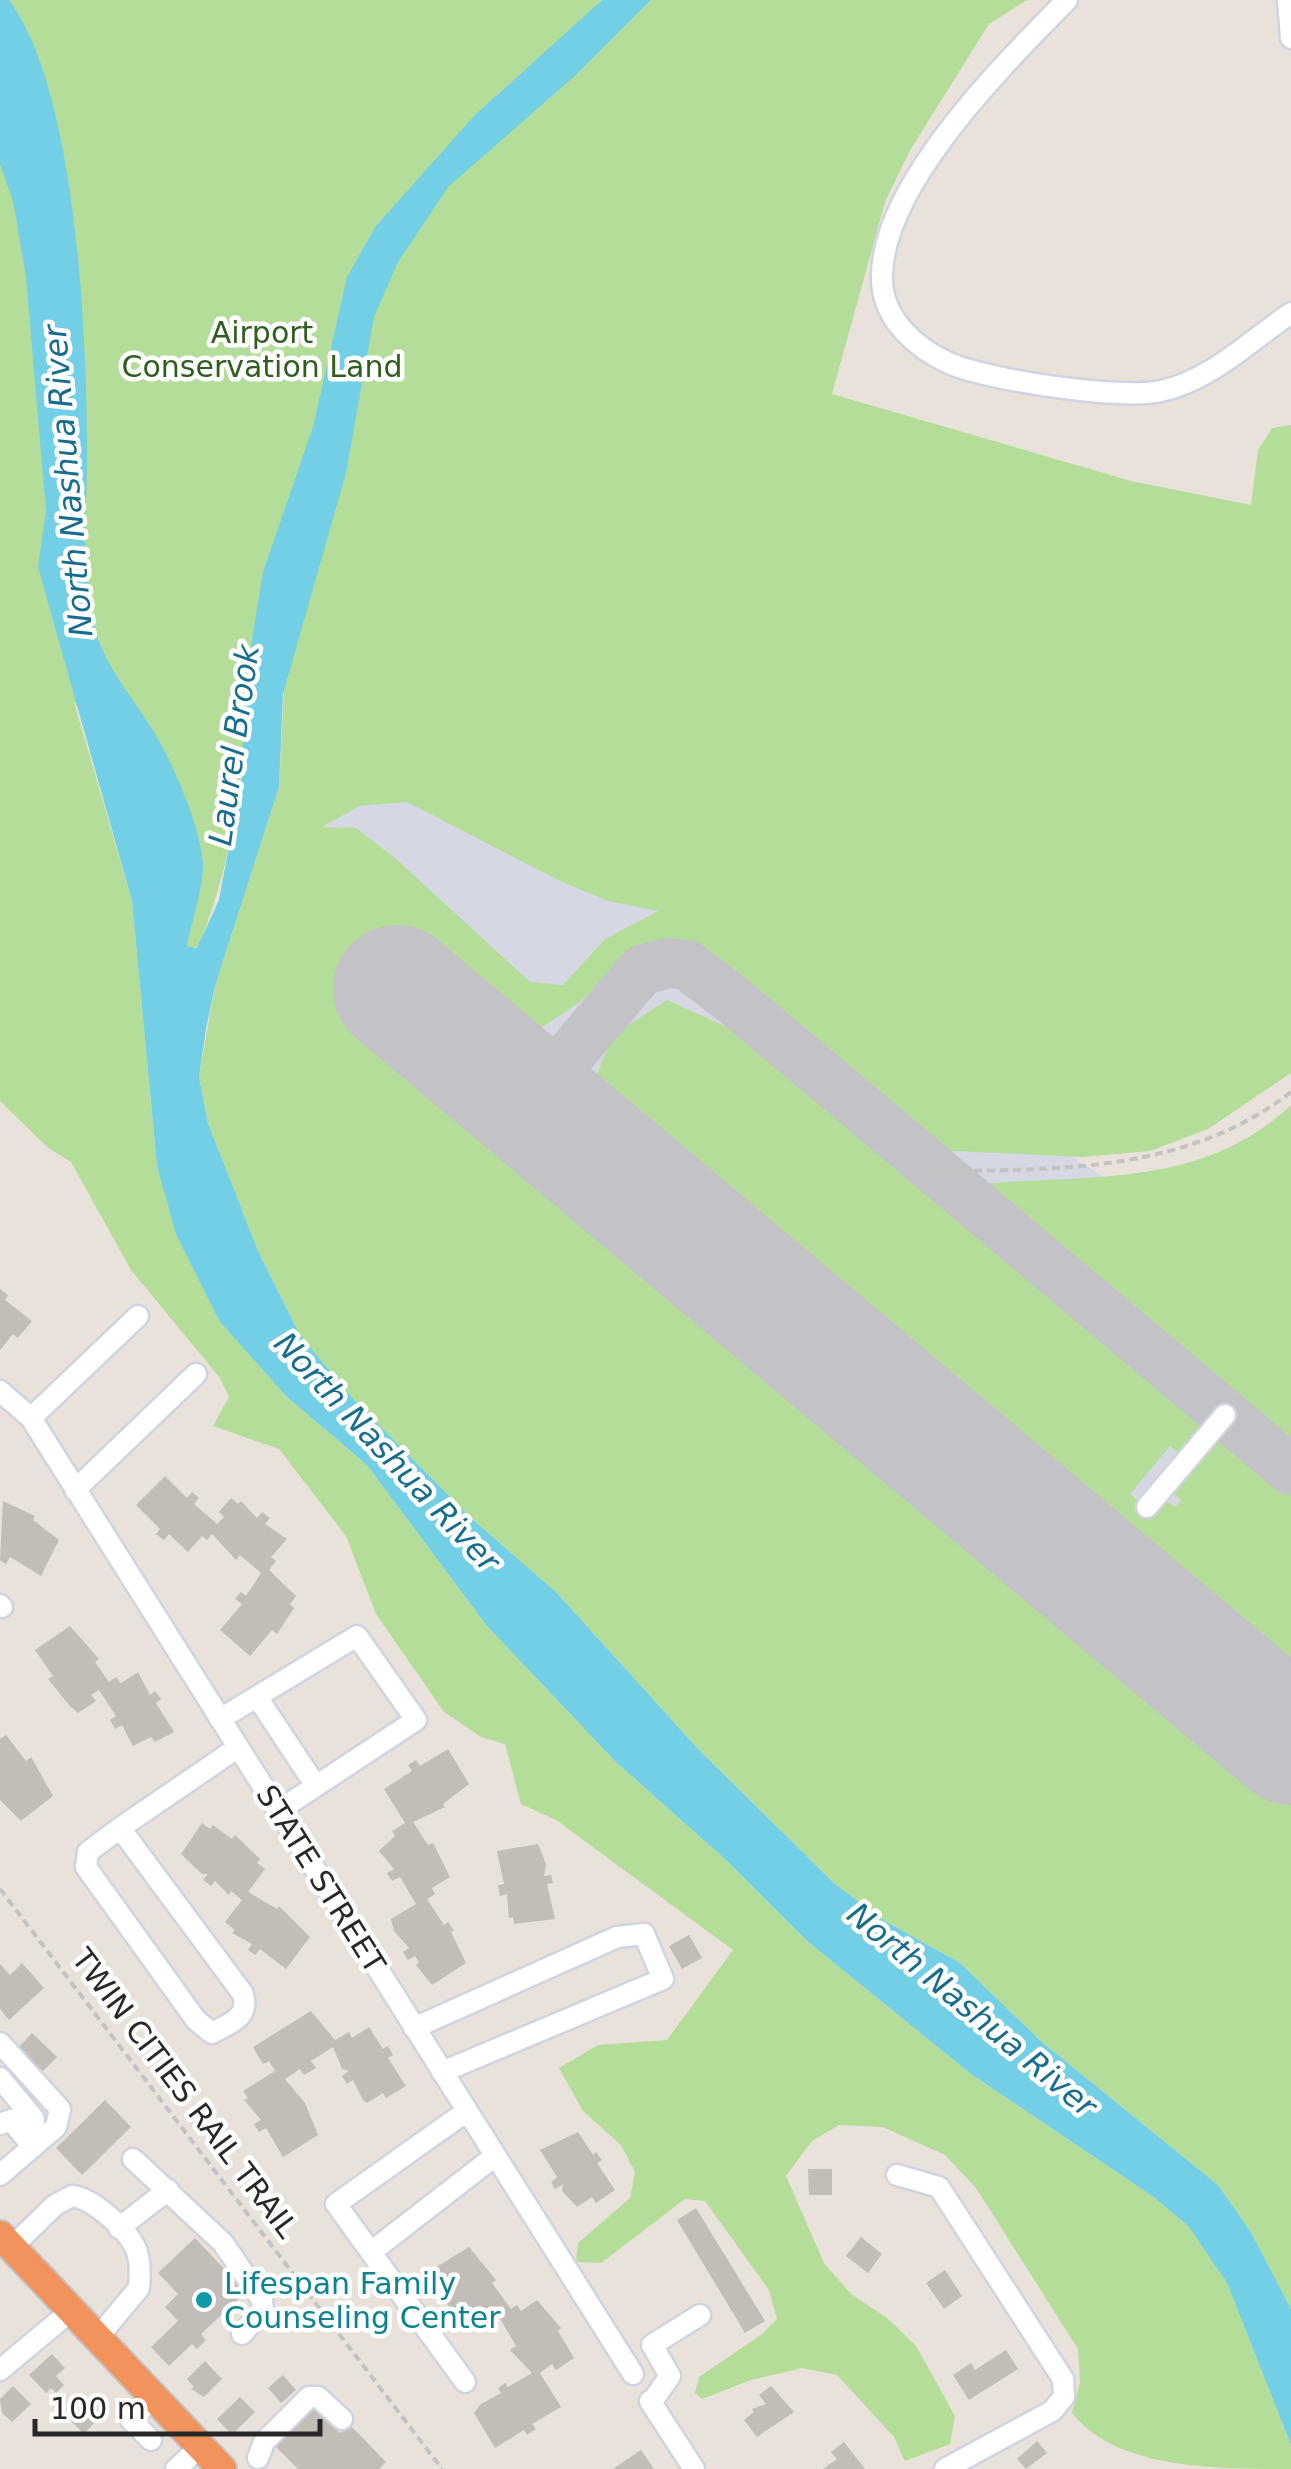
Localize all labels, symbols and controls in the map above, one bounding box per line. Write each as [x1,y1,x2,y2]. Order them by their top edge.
park label: Airport Conservation Land [121,315,403,384]
water label: North Nashua River [35,322,101,639]
water label: Laurel Brook [201,641,267,848]
water label: North Nashua River [266,1325,509,1581]
street label: STATE STREET [249,1779,393,1980]
water label: North Nashua River [840,1895,1106,2126]
street label: TWIN CITIES RAIL TRAIL [64,1941,305,2245]
place label: Lifespan Family Counseling Center [224,2266,501,2335]
marker: Lifespan Family Counseling Center [193,2289,215,2311]
scale bar [35,2374,320,2436]
text: 100 m [50,2391,146,2426]

